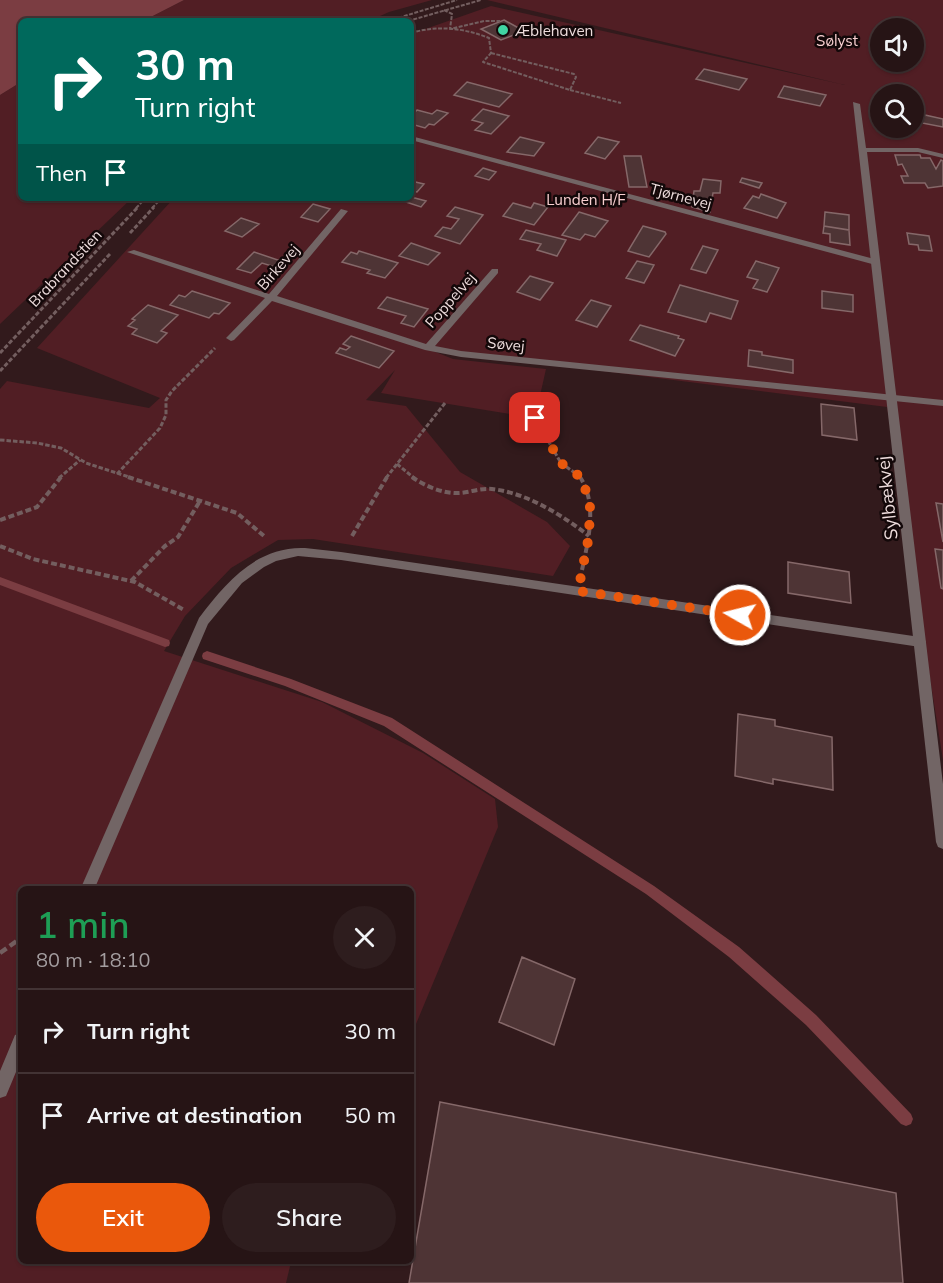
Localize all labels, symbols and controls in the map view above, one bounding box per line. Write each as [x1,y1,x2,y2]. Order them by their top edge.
map controls [870,18,924,138]
button: sound [870,18,924,72]
place label: Æblehaven [514,21,593,40]
marker: Æblehaven [496,23,510,37]
park label: Sølyst [816,31,858,50]
text: 30 m [135,38,235,91]
icon: right [36,42,114,120]
button: search [870,84,924,138]
text: Turn right [135,90,255,124]
icon: arrive [99,156,132,189]
text: Then [36,159,87,187]
street label: Tjørnevej [648,179,714,213]
park label: Lunden H/F [546,190,626,209]
street label: Brabrandstien [24,225,106,311]
street label: Birkevej [253,240,303,294]
street label: Poppelvej [421,268,479,332]
street label: Søvej [486,333,526,355]
pin [509,392,560,443]
icon: arrive [518,401,551,434]
street label: Sylbækvej [871,455,903,541]
position arrow [708,583,772,647]
text: 1 min [36,902,130,947]
button: close [333,906,396,969]
text: 80 m · 18:10 [36,947,150,972]
icon: right [36,1015,69,1048]
text: Turn right [87,1017,190,1045]
text: 30 m [345,1017,396,1045]
icon: arrive [36,1099,69,1132]
text: Arrive at destination [87,1101,302,1129]
text: 50 m [345,1101,396,1129]
button: Exit [36,1183,210,1252]
button: Share [222,1183,396,1252]

